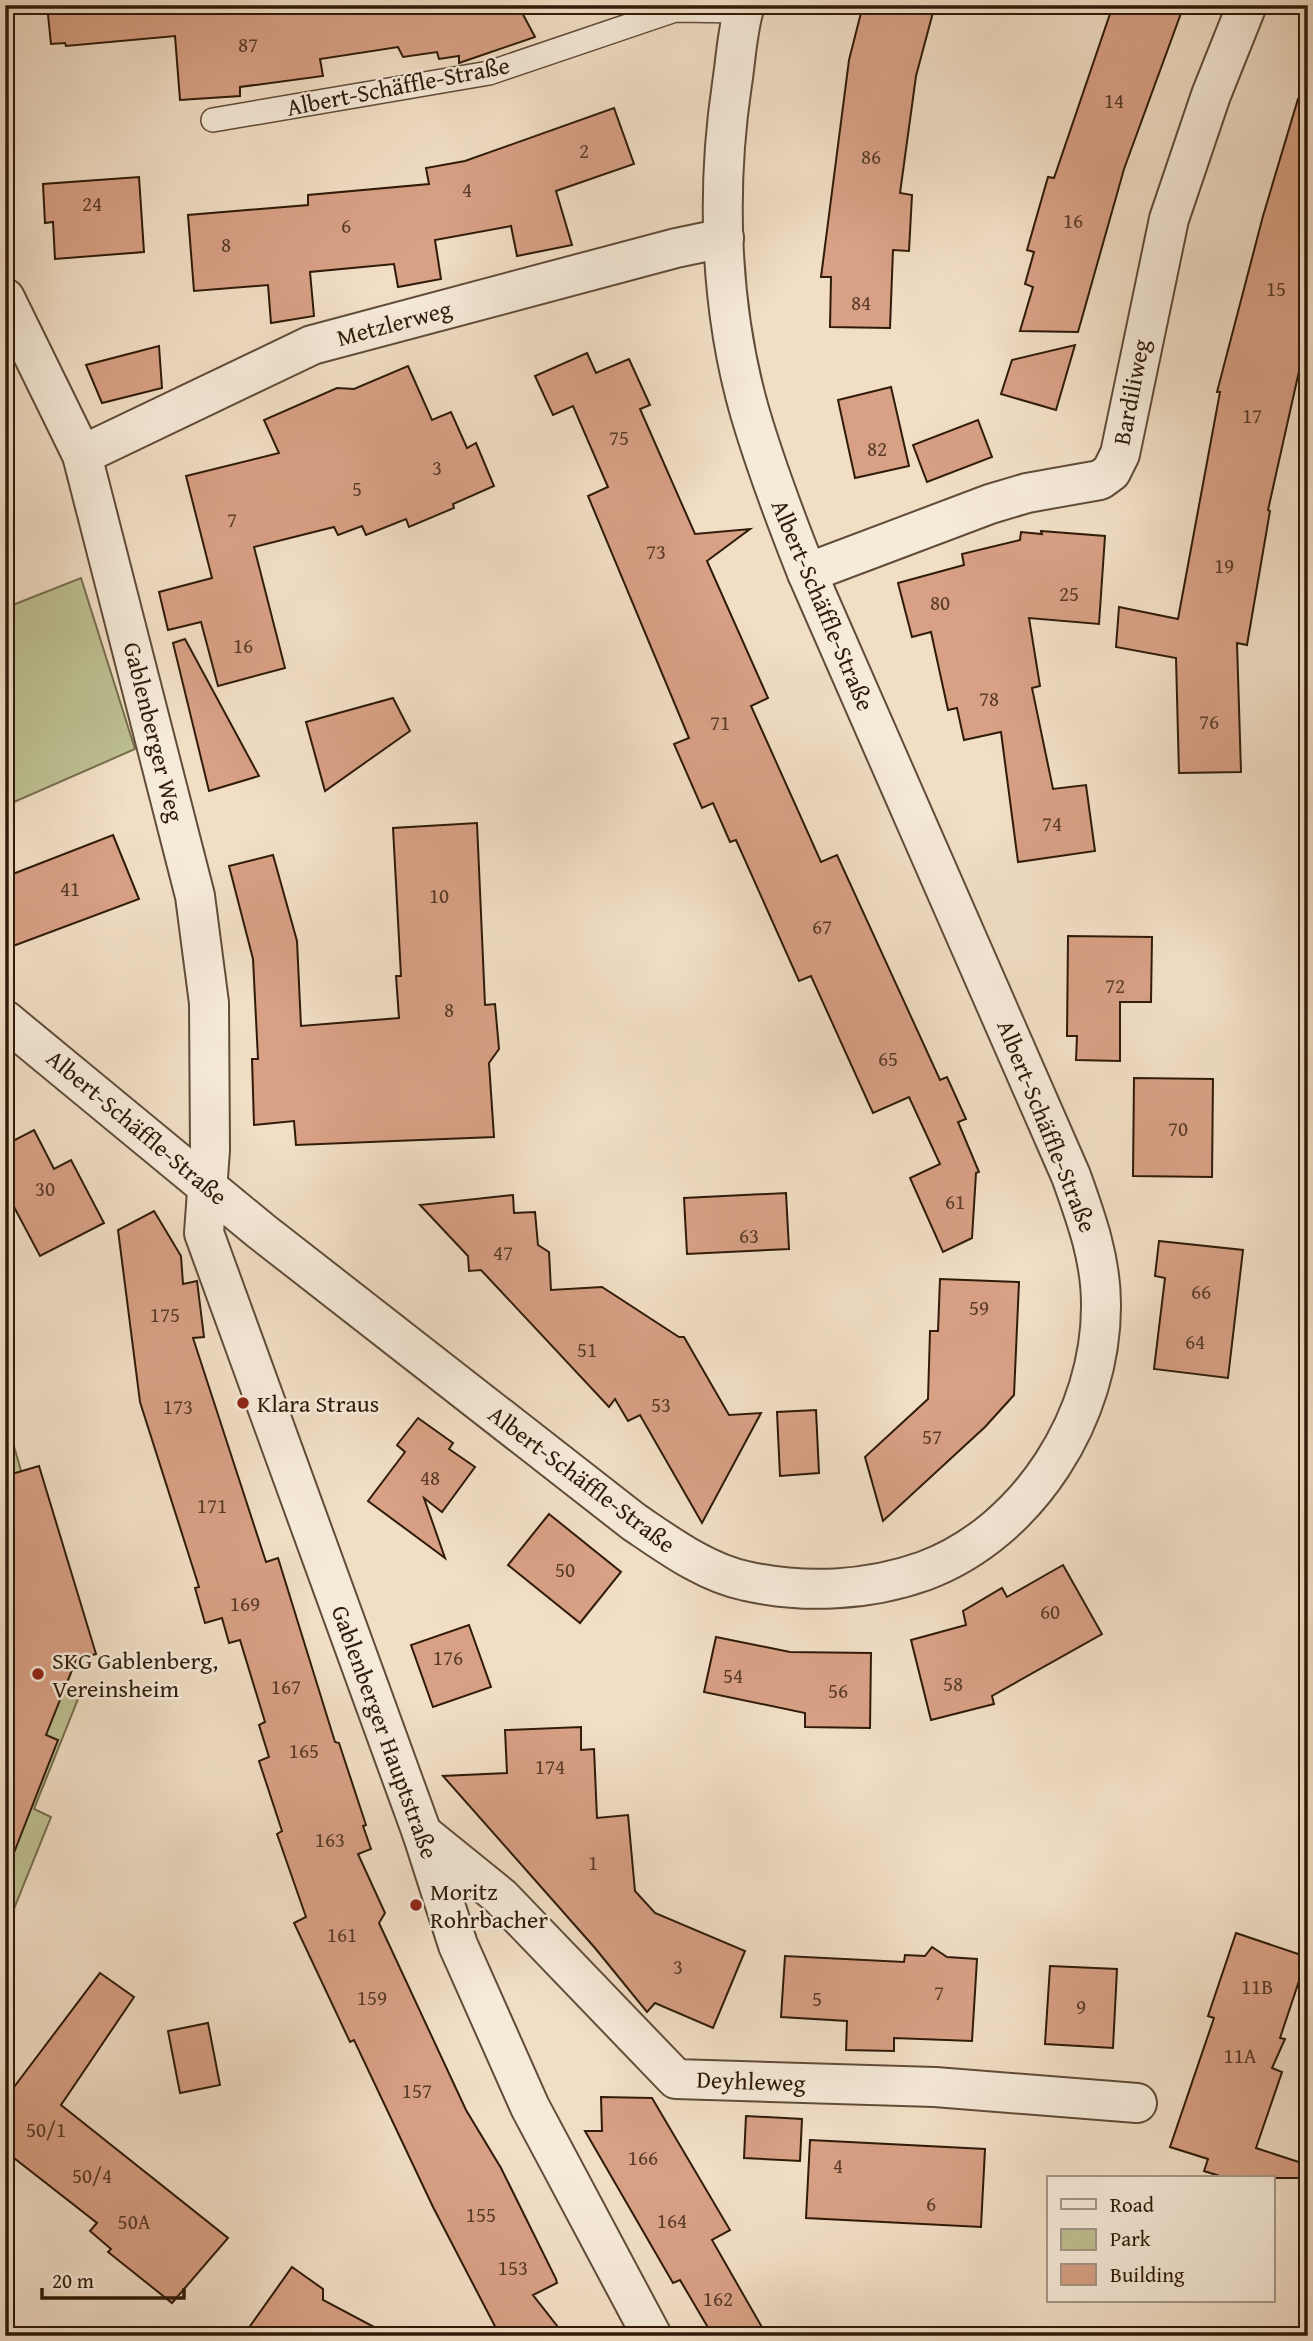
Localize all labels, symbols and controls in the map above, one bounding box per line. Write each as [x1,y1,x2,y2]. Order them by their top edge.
house number: 87 [238,29,258,60]
street label: Albert-Schäffle-Straße [283,47,513,125]
house number: 14 [1104,85,1124,116]
house number: 2 [579,135,589,166]
house number: 86 [861,141,881,172]
house number: 4 [462,174,472,205]
house number: 24 [82,188,102,219]
house number: 16 [1063,205,1083,236]
house number: 6 [341,210,351,241]
house number: 8 [221,229,231,260]
house number: 15 [1266,273,1286,304]
house number: 84 [851,287,871,318]
street label: Metzlerweg [333,291,455,355]
street label: Bardiliweg [1104,336,1158,448]
house number: 17 [1242,400,1262,431]
house number: 75 [609,422,629,453]
house number: 82 [867,433,887,464]
house number: 3 [432,452,442,483]
house number: 5 [352,473,362,504]
street label: Albert-Schäffle-Straße [763,494,883,716]
house number: 7 [227,504,237,535]
house number: 73 [646,536,666,567]
house number: 19 [1214,550,1234,581]
house number: 25 [1059,578,1079,609]
house number: 80 [930,587,950,618]
house number: 16 [233,630,253,661]
street label: Gablenberger Weg [115,638,193,826]
house number: 78 [979,683,999,714]
house number: 76 [1199,706,1219,737]
house number: 71 [710,707,730,738]
house number: 74 [1042,808,1062,839]
house number: 41 [60,873,80,904]
house number: 10 [429,880,449,911]
house number: 67 [812,911,832,942]
house number: 72 [1105,970,1125,1001]
house number: 8 [444,994,454,1025]
street label: Albert-Schäffle-Straße [988,1014,1106,1238]
street label: Albert-Schäffle-Straße [39,1041,235,1213]
house number: 65 [878,1043,898,1074]
house number: 70 [1168,1113,1188,1144]
house number: 30 [35,1173,55,1204]
house number: 61 [945,1186,965,1217]
house number: 63 [739,1220,759,1251]
house number: 47 [493,1237,513,1268]
house number: 66 [1191,1276,1211,1307]
house number: 59 [969,1292,989,1323]
house number: 175 [150,1299,180,1330]
house number: 64 [1185,1326,1205,1357]
house number: 51 [577,1334,597,1365]
place label: Klara Straus [257,1386,379,1421]
house number: 53 [651,1389,671,1420]
house number: 173 [163,1391,193,1422]
marker: Klara Straus [235,1395,251,1411]
street label: Albert-Schäffle-Straße [481,1397,683,1561]
house number: 57 [922,1421,942,1452]
house number: 48 [420,1462,440,1493]
house number: 171 [197,1490,227,1521]
house number: 50 [555,1554,575,1585]
house number: 169 [230,1588,260,1619]
house number: 60 [1040,1596,1060,1627]
street label: Gablenberger Hauptstraße [323,1600,447,1864]
house number: 176 [433,1642,463,1673]
place label: SKG Gablenberg, Vereinsheim [52,1643,218,1706]
house number: 54 [723,1660,743,1691]
marker: SKG Gablenberg, Vereinsheim [30,1666,46,1682]
house number: 58 [943,1668,963,1699]
house number: 167 [271,1671,301,1702]
house number: 56 [828,1675,848,1706]
house number: 165 [289,1735,319,1766]
house number: 174 [535,1751,565,1782]
house number: 163 [315,1824,345,1855]
house number: 1 [588,1847,598,1878]
place label: Moritz Rohrbacher [430,1874,548,1937]
marker: Moritz Rohrbacher [408,1897,424,1913]
house number: 161 [327,1919,357,1950]
house number: 3 [673,1951,683,1982]
house number: 11B [1241,1971,1273,2002]
house number: 7 [934,1977,944,2008]
house number: 159 [357,1982,387,2013]
house number: 5 [812,1983,822,2014]
house number: 9 [1076,1991,1086,2022]
house number: 11A [1224,2040,1257,2071]
street label: Deyhleweg [696,2062,806,2100]
house number: 157 [402,2075,432,2106]
house number: 50/1 [26,2114,66,2145]
house number: 166 [628,2142,658,2173]
house number: 4 [833,2150,843,2181]
house number: 50/4 [72,2160,112,2191]
legend [1047,2176,1274,2302]
house number: 6 [926,2188,936,2219]
text: Road [1110,2189,1155,2220]
house number: 155 [466,2199,496,2230]
house number: 164 [657,2205,687,2236]
house number: 50A [118,2206,151,2237]
text: Park [1110,2223,1151,2254]
house number: 153 [498,2252,528,2283]
scale bar [42,2257,184,2301]
text: Building [1110,2259,1185,2290]
text: 20 m [52,2265,94,2296]
house number: 162 [703,2283,733,2314]

